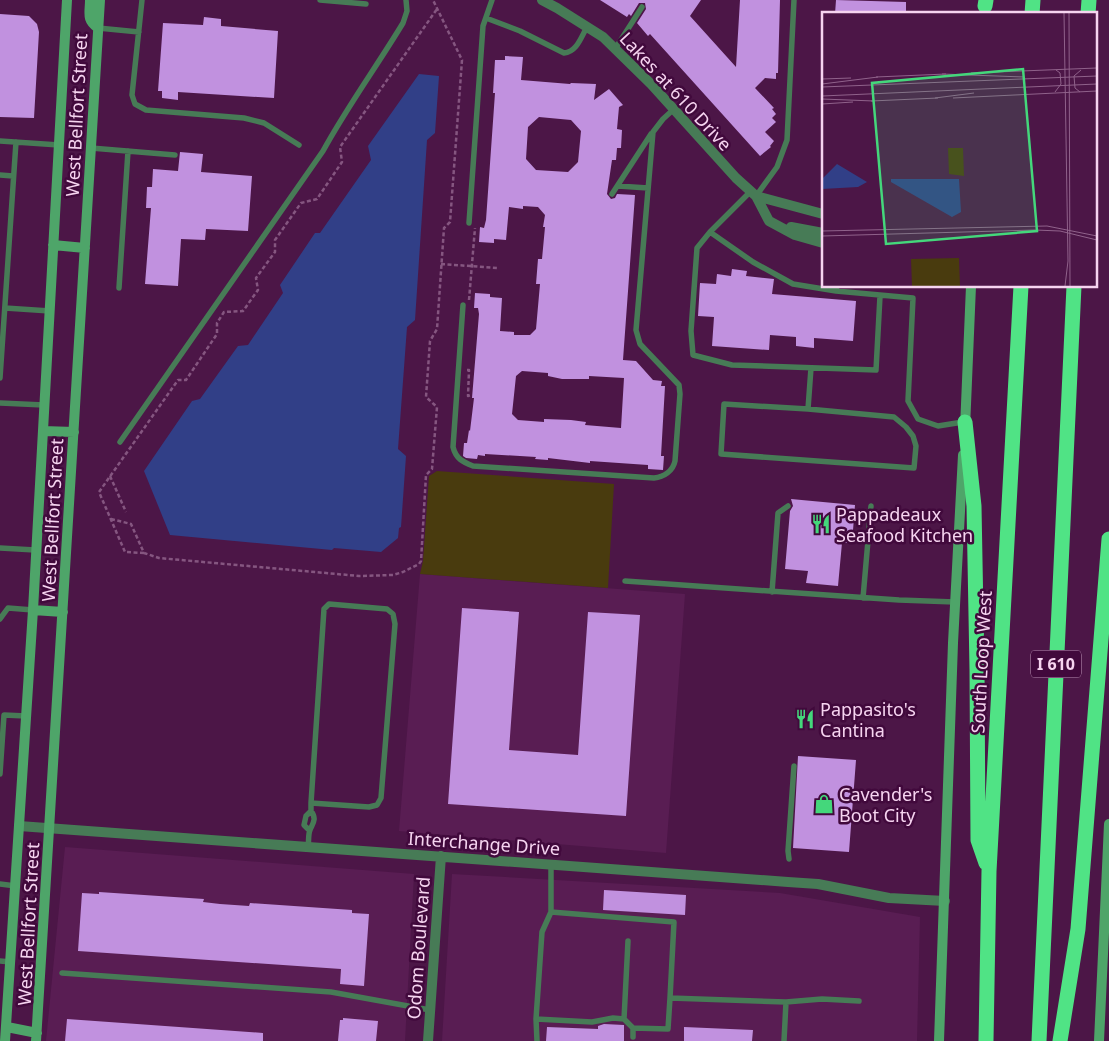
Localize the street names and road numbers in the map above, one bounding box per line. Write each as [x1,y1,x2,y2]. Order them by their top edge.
street label: Lakes at 610 Drive [615,27,737,155]
street label: West Bellfort Street [60,32,92,197]
street label: West Bellfort Street [36,437,68,602]
street label: South Loop West [965,590,997,734]
road number: I 610 [1031,651,1081,678]
street label: Interchange Drive [407,826,561,860]
street label: West Bellfort Street [12,841,44,1006]
street label: Odom Boulevard [401,876,435,1020]

